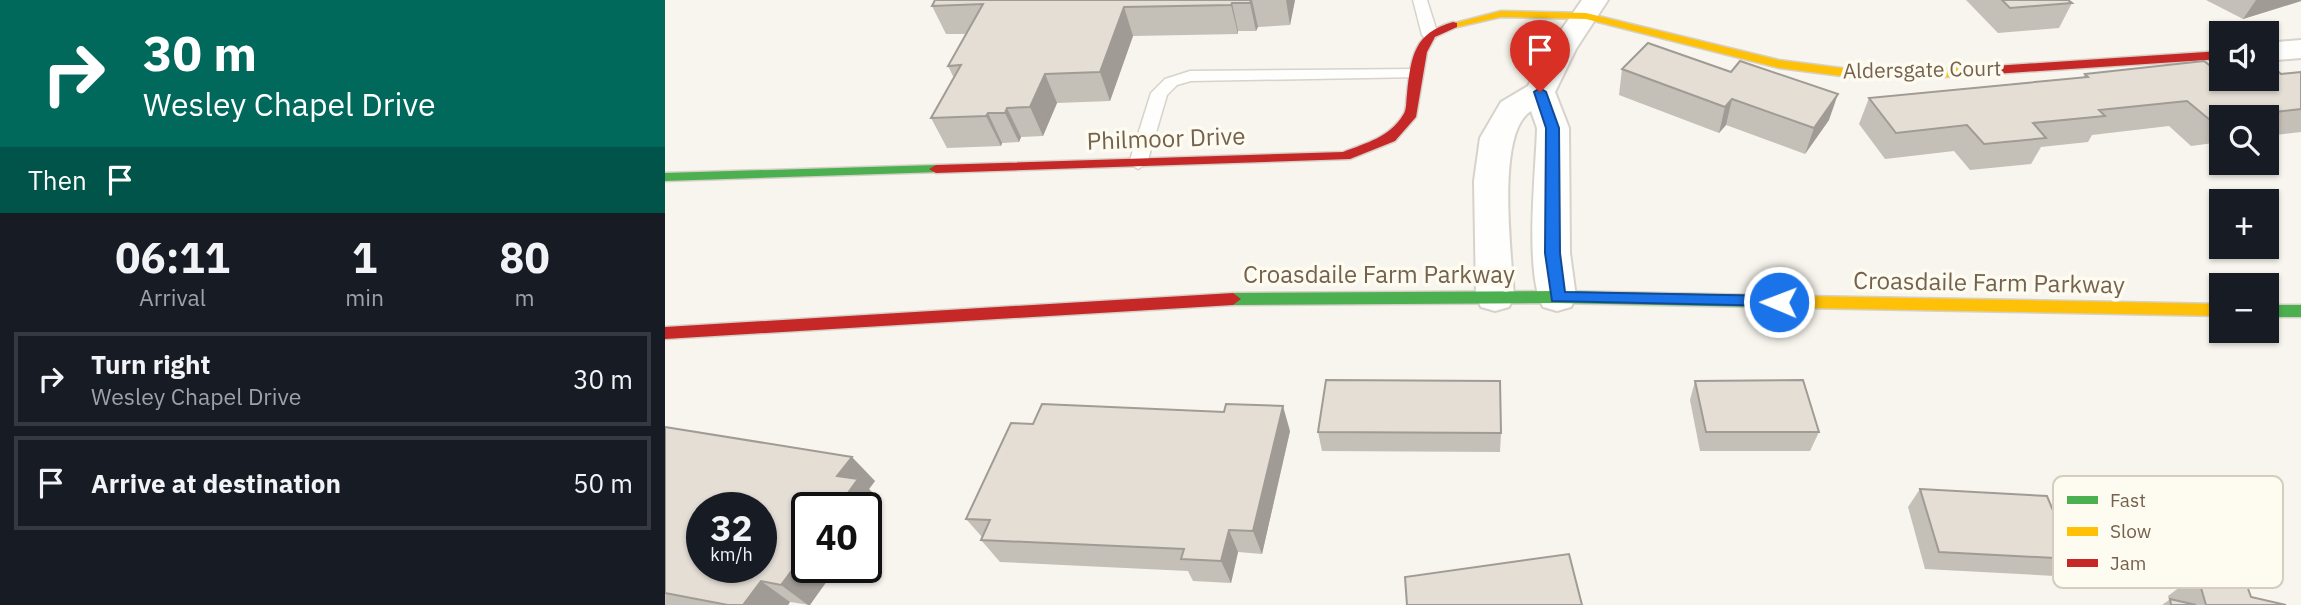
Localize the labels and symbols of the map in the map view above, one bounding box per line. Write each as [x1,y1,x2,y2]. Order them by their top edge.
pin [1510,20,1570,92]
street label: Aldersgate Court [1842,54,2001,84]
street label: Philmoor Drive [1086,119,1246,157]
street label: Croasdaile Farm Parkway [1243,258,1515,290]
street label: Croasdaile Farm Parkway [1853,264,2125,300]
position arrow [1742,265,1816,339]
legend [2053,476,2283,588]
text: Fast [2110,488,2146,512]
speed limit sign: 40 [791,492,882,583]
text: Slow [2110,519,2151,543]
text: Jam [2110,551,2146,575]

